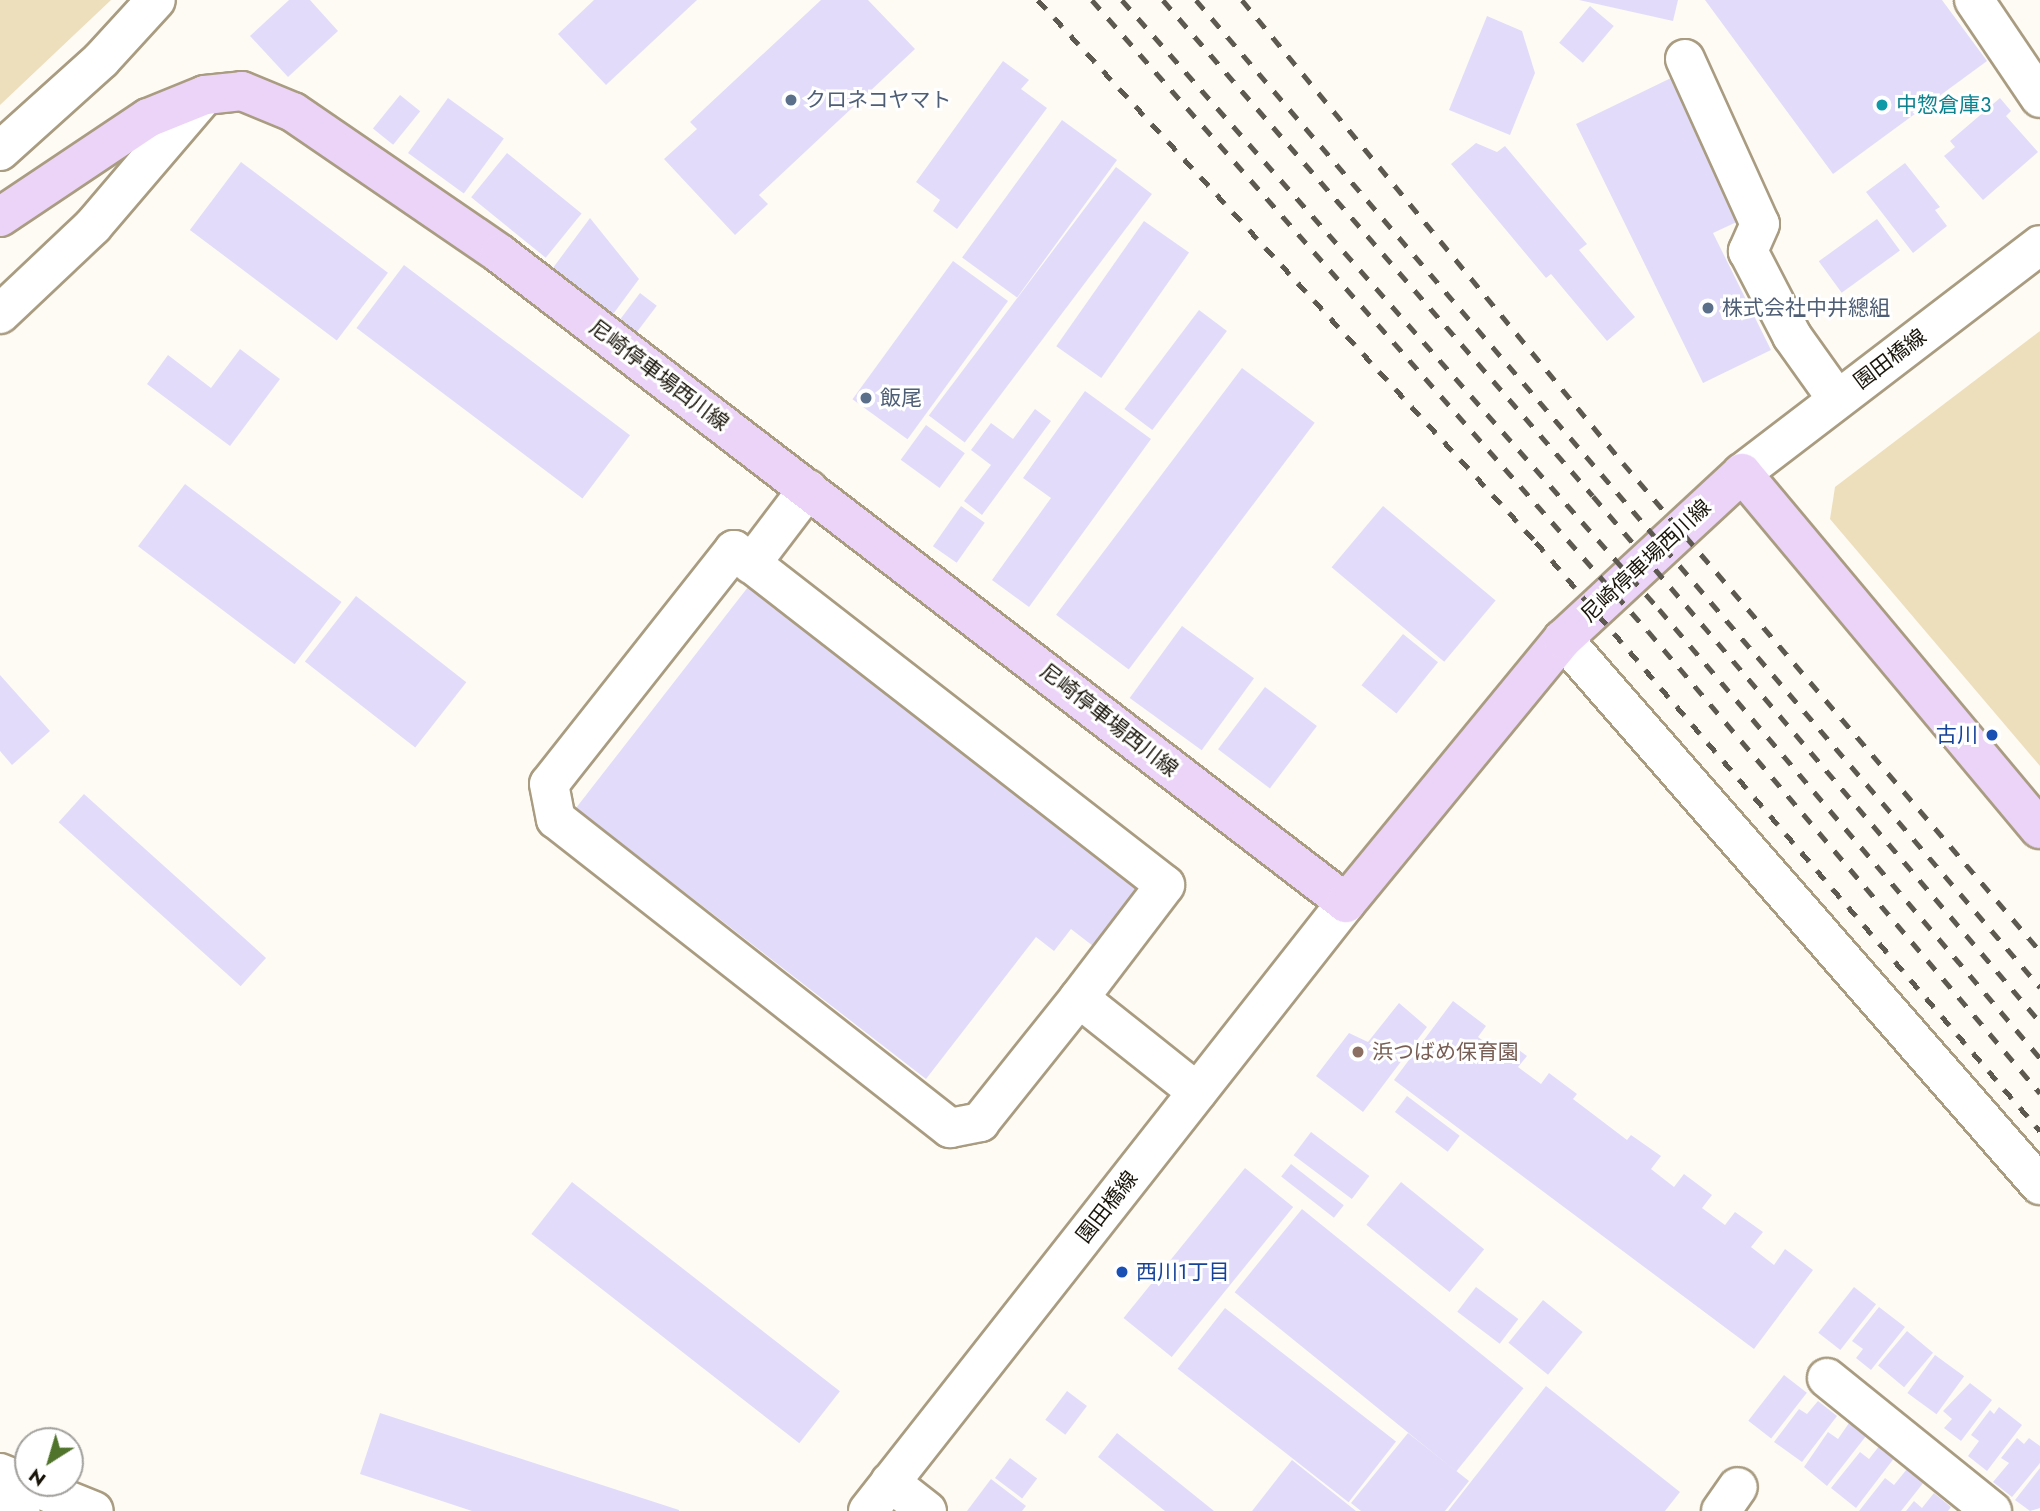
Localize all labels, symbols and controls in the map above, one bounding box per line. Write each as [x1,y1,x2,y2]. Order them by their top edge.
place label: クロネコヤマト [805,87,952,113]
marker: クロネコヤマト [783,92,799,108]
place label: 中惣倉庫3 [1896,92,1991,118]
marker: 中惣倉庫3 [1874,97,1890,113]
place label: 株式会社中井總組 [1722,295,1890,321]
marker: 株式会社中井總組 [1700,300,1716,316]
street label: 尼崎停車場西川線 [584,314,734,436]
street label: 園田橋線 [1849,324,1931,394]
place label: 飯尾 [880,385,922,411]
marker: 飯尾 [858,390,874,406]
street label: 尼崎停車場西川線 [1576,494,1716,628]
street label: 尼崎停車場西川線 [1035,658,1183,782]
place label: 古川 [1936,722,1978,748]
marker: 古川 [1984,727,2000,743]
place label: 浜つばめ保育園 [1372,1039,1519,1065]
marker: 浜つばめ保育園 [1350,1044,1366,1060]
street label: 園田橋線 [1071,1166,1143,1248]
place label: 西川1丁目 [1136,1259,1229,1285]
marker: 西川1丁目 [1114,1264,1130,1280]
north arrow [14,1427,84,1497]
text: N [23,1462,51,1493]

